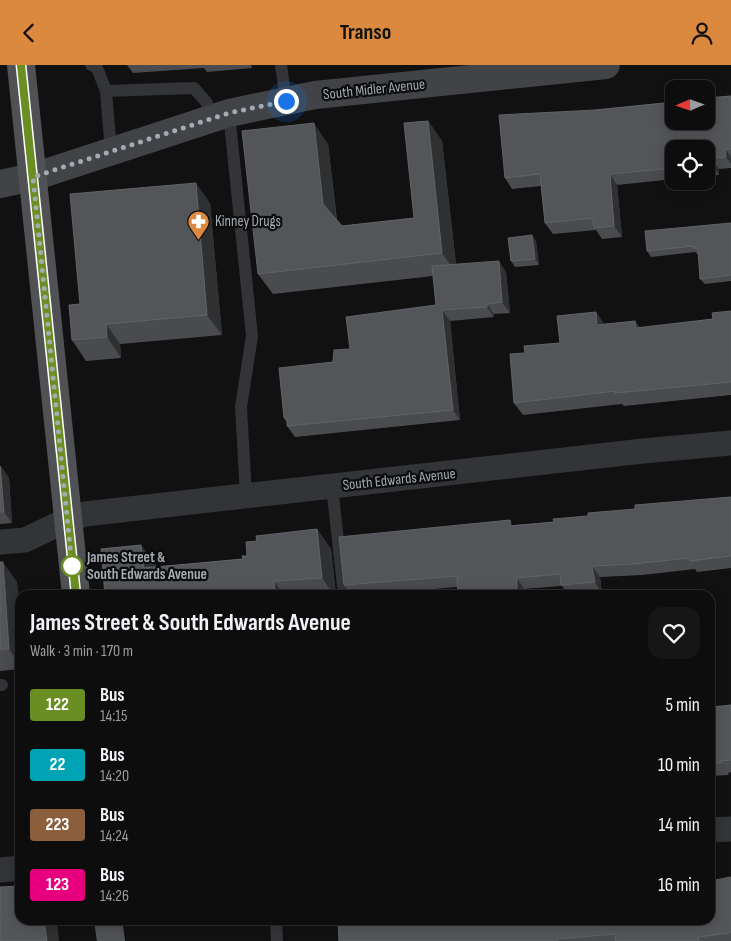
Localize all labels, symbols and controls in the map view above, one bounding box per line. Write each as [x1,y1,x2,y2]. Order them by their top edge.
icon: back [15,19,43,47]
text: Transo [340,19,391,46]
icon: person [688,19,716,47]
street label: South Midler Avenue [322,75,426,104]
north arrow [665,80,715,130]
map controls [665,80,715,190]
your location [274,89,299,114]
button: locate [665,140,715,190]
pharmacy icon: Kinney Drugs [187,209,211,240]
place label: Kinney Drugs [215,212,281,231]
street label: South Edwards Avenue [342,464,456,495]
place label: James Street & South Edwards Avenue [86,548,207,584]
marker: James Street & South Edwards Avenue [61,555,83,577]
button: heart [648,607,700,659]
text: James Street & South Edwards Avenue [30,608,351,637]
text: Walk · 3 min · 170 m [30,642,133,661]
text: Bus [100,684,125,707]
text: 122 [46,694,69,715]
text: 5 min [665,694,700,717]
text: 14:15 [100,707,127,726]
text: Bus [100,744,125,767]
text: 22 [50,754,65,775]
text: 10 min [658,754,700,777]
text: 14:20 [100,767,129,786]
text: Bus [100,804,125,827]
text: 223 [46,814,69,835]
text: 14 min [659,814,700,837]
text: 14:24 [100,827,129,846]
text: Bus [100,864,125,887]
text: 123 [46,874,69,895]
text: 16 min [658,874,700,897]
text: 14:26 [100,887,129,906]

